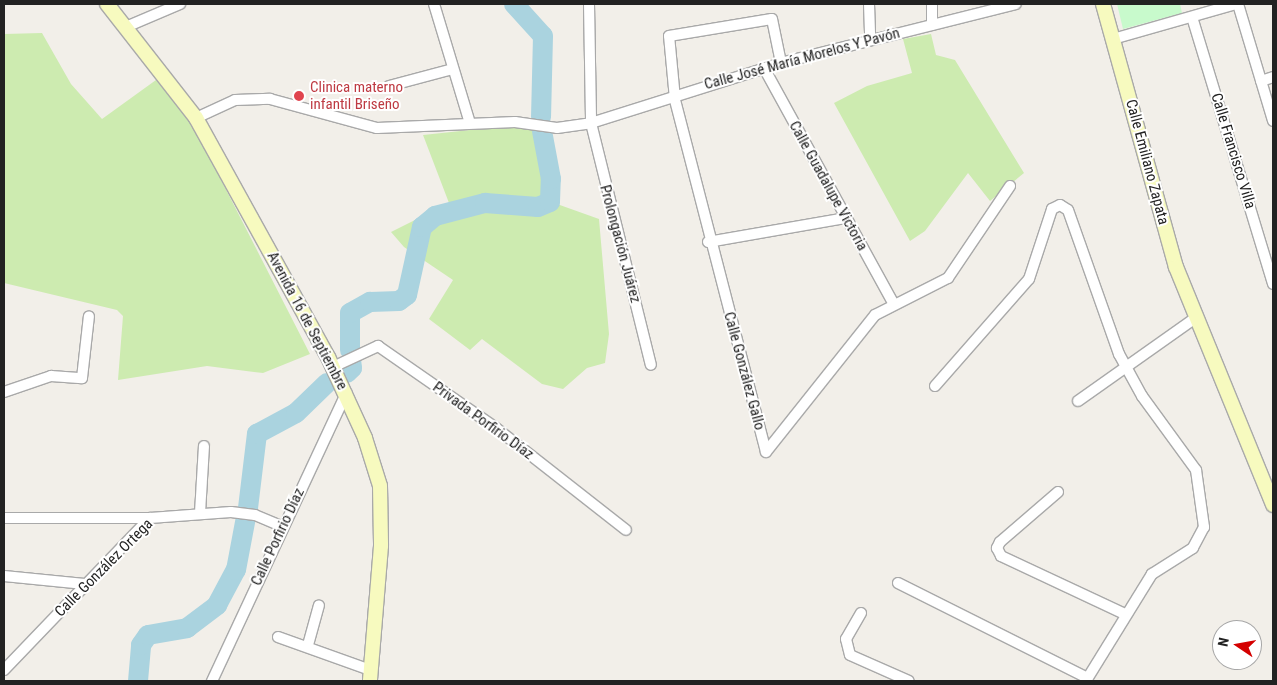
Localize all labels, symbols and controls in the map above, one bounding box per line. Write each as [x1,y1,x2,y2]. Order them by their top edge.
street label: Calle José María Morelos Y Pavón [702,24,902,94]
place label: Clinica materno infantil Briseño [310,78,403,113]
marker: Clinica materno infantil Briseño [292,89,306,103]
street label: Calle Francisco Villa [1207,91,1259,211]
street label: Calle Emiliano Zapata [1122,97,1172,227]
street label: Calle Guadalupe Victoria [785,118,871,254]
street label: Prolongación Juárez [596,183,644,305]
street label: Avenida 16 de Septiembre [263,249,351,393]
street label: Calle González Gallo [720,310,768,432]
street label: Privada Porfirio Díaz [429,378,537,464]
street label: Calle Porfirio Díaz [248,485,308,589]
street label: Calle González Ortega [51,515,157,621]
north arrow [1212,620,1262,670]
text: N [1215,636,1232,648]

